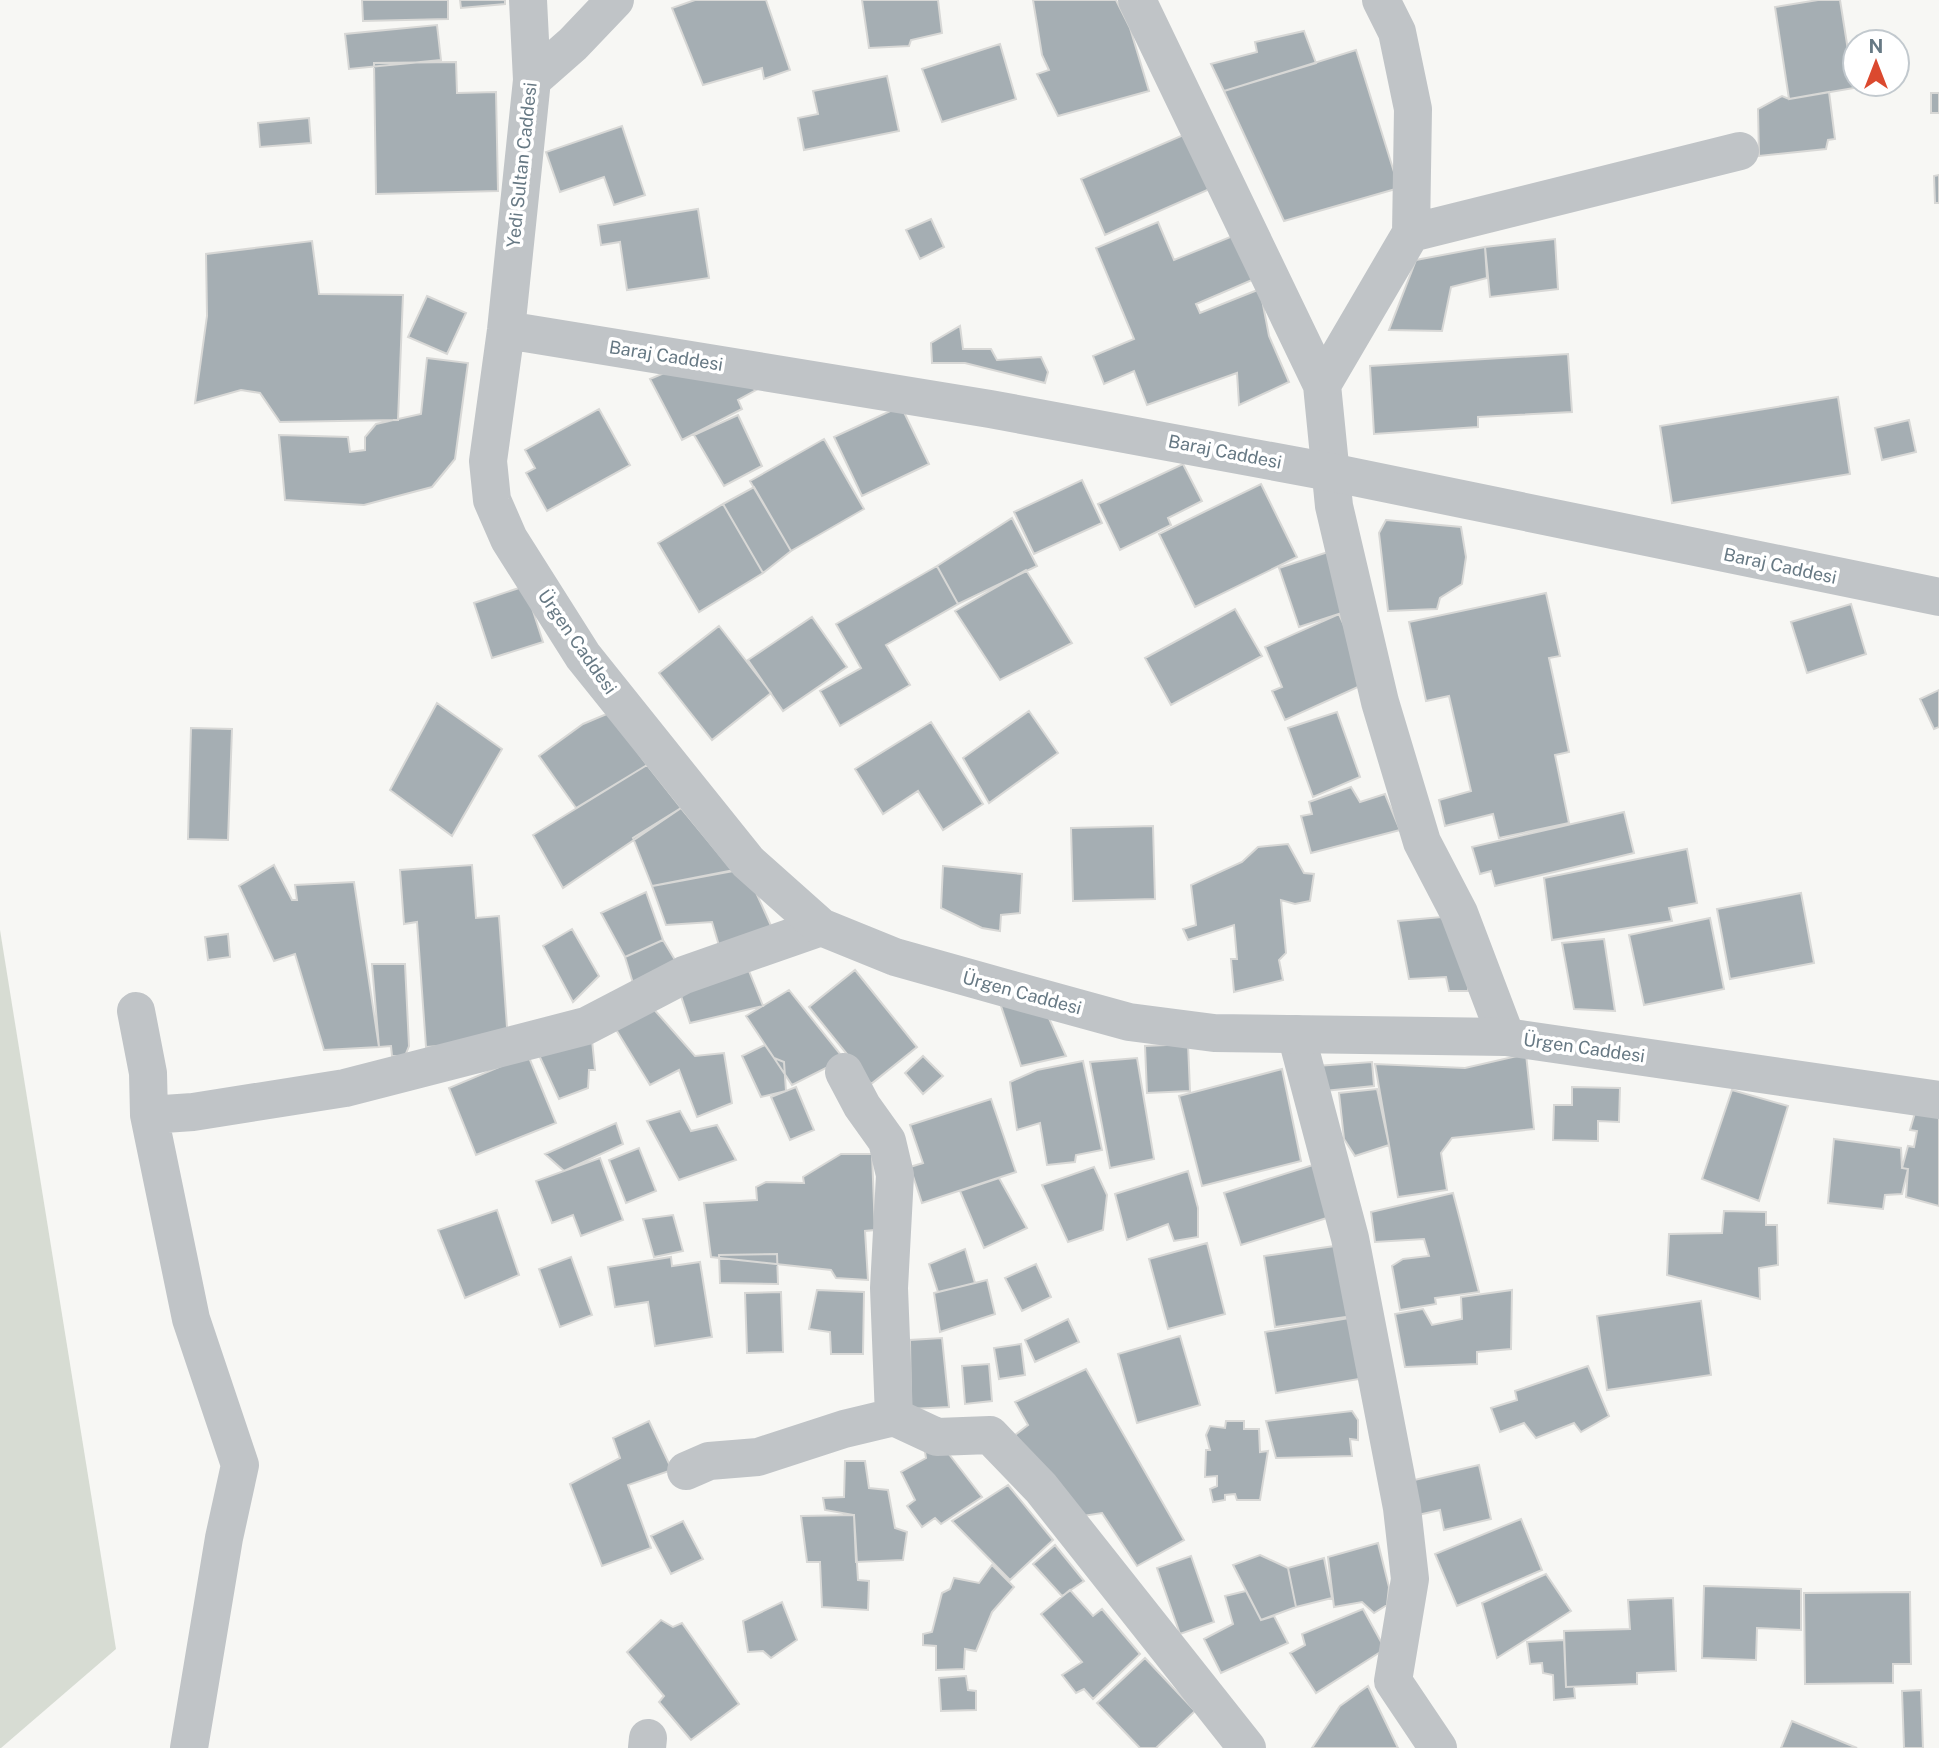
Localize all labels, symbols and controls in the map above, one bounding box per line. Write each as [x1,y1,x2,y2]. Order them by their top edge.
north arrow [1841,28,1911,98]
text: N [1869,35,1883,57]
street label: Yedi Sultan Caddesi [502,81,541,249]
street label: Baraj Caddesi [608,336,725,375]
street label: Baraj Caddesi [1167,430,1284,473]
street label: Baraj Caddesi [1722,543,1839,588]
street label: Ürgen Caddesi [534,585,622,698]
street label: Ürgen Caddesi [960,966,1084,1019]
street label: Ürgen Caddesi [1522,1028,1646,1066]

